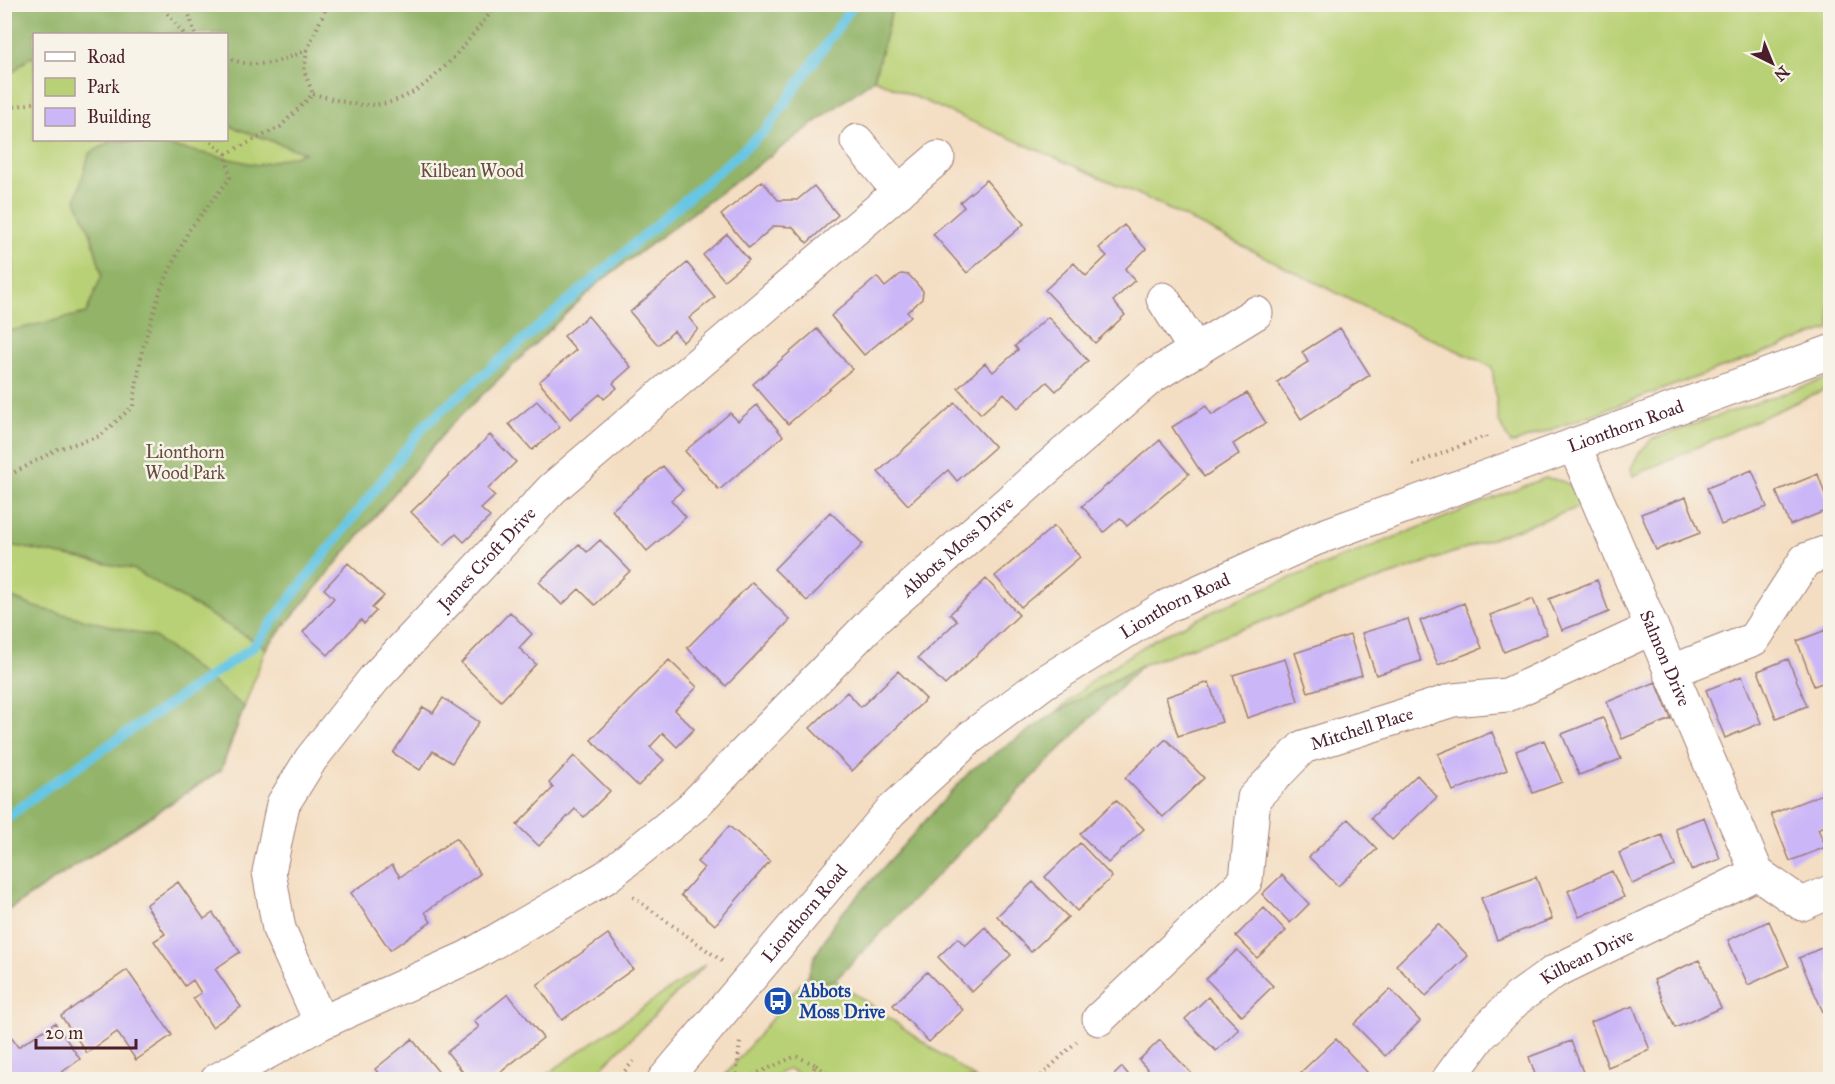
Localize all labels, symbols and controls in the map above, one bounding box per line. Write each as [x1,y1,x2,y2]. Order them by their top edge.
legend [33,33,228,141]
north arrow [1742,33,1802,93]
text: Road [87,46,125,68]
text: N [1770,62,1793,85]
text: Park [87,76,120,98]
text: Building [87,106,151,129]
park label: Kilbean Wood [420,160,524,182]
street label: Lionthorn Road [1565,395,1687,457]
park label: Lionthorn Wood Park [145,441,226,484]
street label: Abbots Moss Drive [896,492,1018,602]
street label: James Croft Drive [432,502,540,617]
street label: Lionthorn Road [1116,568,1233,644]
street label: Salmon Drive [1635,607,1695,710]
street label: Mitchell Place [1308,702,1416,755]
street label: Lionthorn Road [757,860,852,967]
street label: Kilbean Drive [1536,924,1637,989]
place label: Abbots Moss Drive [798,980,886,1023]
bus stop icon: Abbots Moss Drive [762,985,794,1017]
scale bar [36,1012,136,1050]
text: 20 m [45,1022,83,1044]

